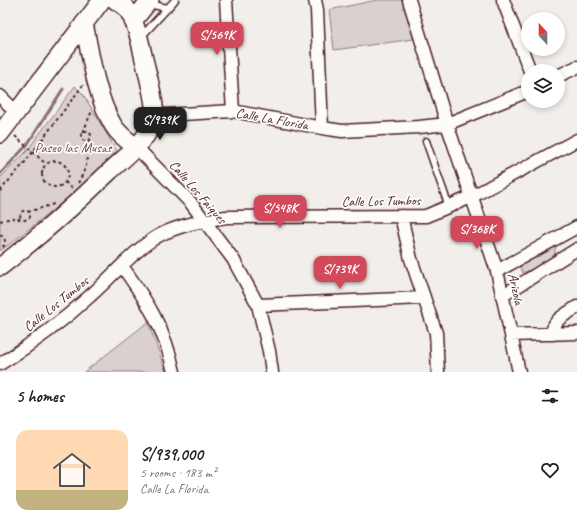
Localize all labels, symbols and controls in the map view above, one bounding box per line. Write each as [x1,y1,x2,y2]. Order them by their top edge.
north arrow [521,12,565,56]
map controls [521,12,565,108]
pin: S/569K [184,22,250,56]
text: S/569K [200,27,234,43]
button: layers [521,64,565,108]
street label: Calle La Florida [234,104,311,134]
pin: S/939K [127,107,193,141]
text: S/939K [143,112,177,128]
park label: Paseo las Musas [35,139,113,156]
street label: Calle Los Faiques [166,157,231,228]
street label: Calle Los Tumbos [341,192,422,210]
pin: S/548K [247,195,313,229]
text: S/548K [263,200,297,216]
pin: S/368K [444,216,510,250]
text: S/368K [459,221,495,237]
pin: S/739K [307,256,373,290]
text: S/739K [323,261,357,277]
street label: Calle Los Tumbos [20,272,93,335]
street label: Arizola [504,272,528,308]
icon: filters [539,385,561,407]
text: 5 homes [16,386,64,407]
text: S/939,000 [140,444,203,465]
icon: home [48,446,96,494]
icon: heart [539,459,561,481]
text: 5 rooms · 183 m² [140,465,216,481]
text: Calle La Florida [140,481,208,497]

